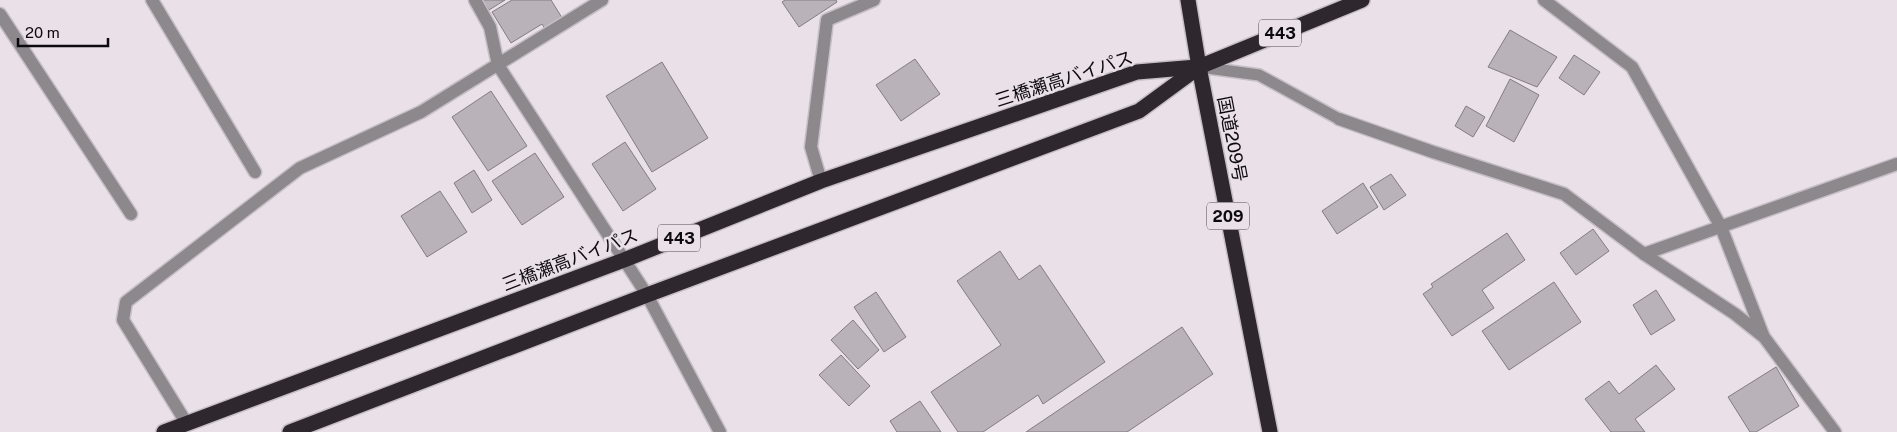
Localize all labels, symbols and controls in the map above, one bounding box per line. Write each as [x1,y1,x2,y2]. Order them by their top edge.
scale bar [18,15,108,47]
road number: 443 [1259,19,1301,46]
text: 20 m [25,24,60,41]
street label: 三橋瀬高バイパス [992,46,1135,111]
street label: 国道209号 [1214,94,1251,184]
road number: 209 [1207,202,1249,230]
street label: 三橋瀬高バイパス [499,224,641,295]
road number: 443 [658,224,700,252]

